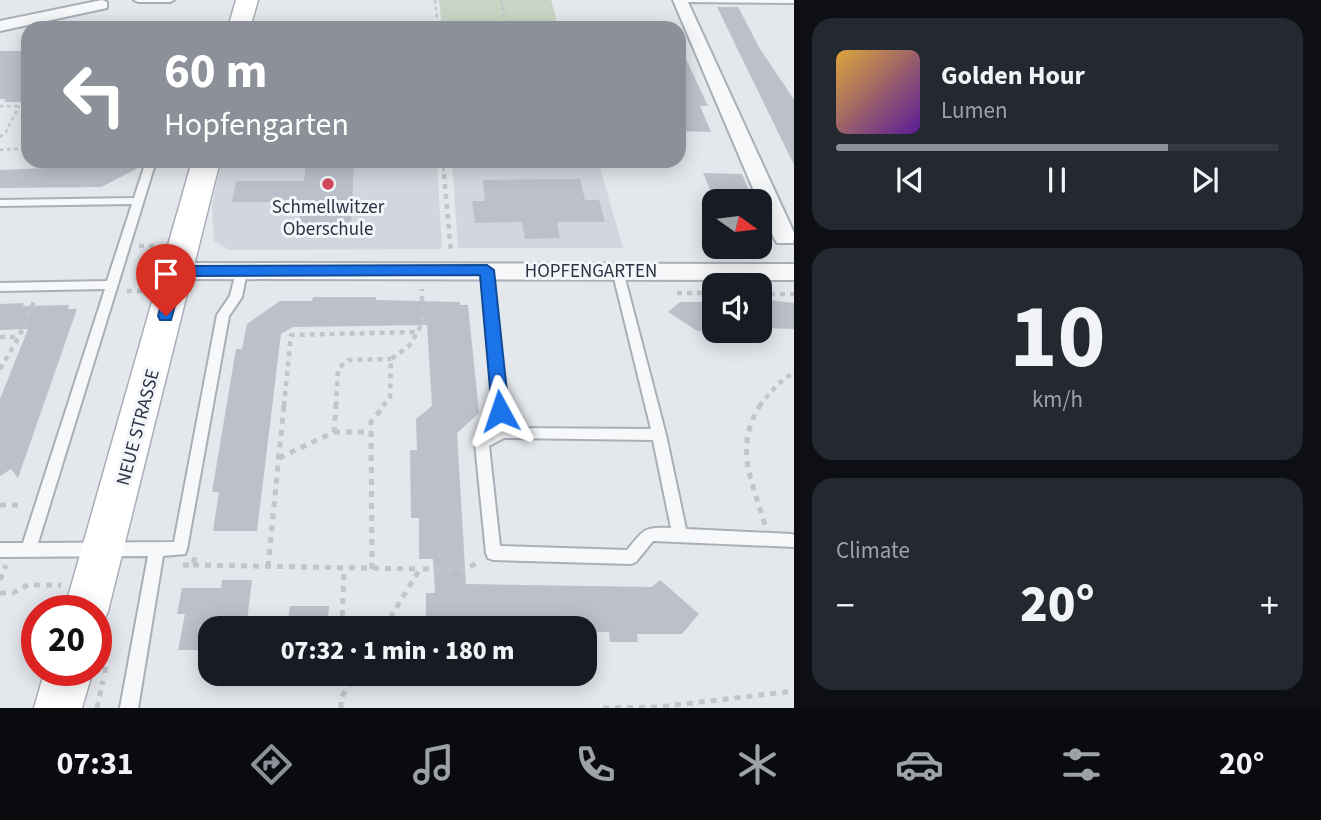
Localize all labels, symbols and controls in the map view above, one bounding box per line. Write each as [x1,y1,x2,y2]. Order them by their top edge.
text: 60 m [164,37,268,107]
icon: left [49,49,140,140]
text: Golden Hour [941,57,1085,94]
text: Lumen [941,94,1008,127]
text: Hopfengarten [164,102,349,148]
icon: previous [891,161,929,199]
icon: pause [1038,161,1076,199]
icon: next [1186,161,1224,199]
marker: Schmellwitzer Oberschule [320,176,336,192]
north arrow [702,189,772,259]
map controls [702,189,772,343]
place label: Schmellwitzer Oberschule [272,194,385,243]
pin [136,244,196,316]
icon: arrive [147,255,185,293]
street label: HOPFENGARTEN [525,258,657,285]
button: sound [702,273,772,343]
text: 10 [1009,273,1106,402]
street label: NEUE STRASSE [110,366,167,489]
position arrow [463,374,537,448]
text: km/h [1032,383,1083,416]
text: Climate [836,534,910,567]
text: 20° [1020,568,1095,642]
text: − [836,579,855,633]
text: + [1260,579,1279,633]
speed limit sign: 20 [21,595,112,686]
text: 07:32 · 1 min · 180 m [281,632,514,669]
icon: directions [247,740,296,789]
icon: music [409,740,458,789]
icon: phone [571,740,620,789]
icon: climate [733,740,782,789]
icon: car [895,740,944,789]
icon: filters [1057,740,1106,789]
text: 07:31 [57,741,134,787]
text: 20° [1219,741,1264,787]

